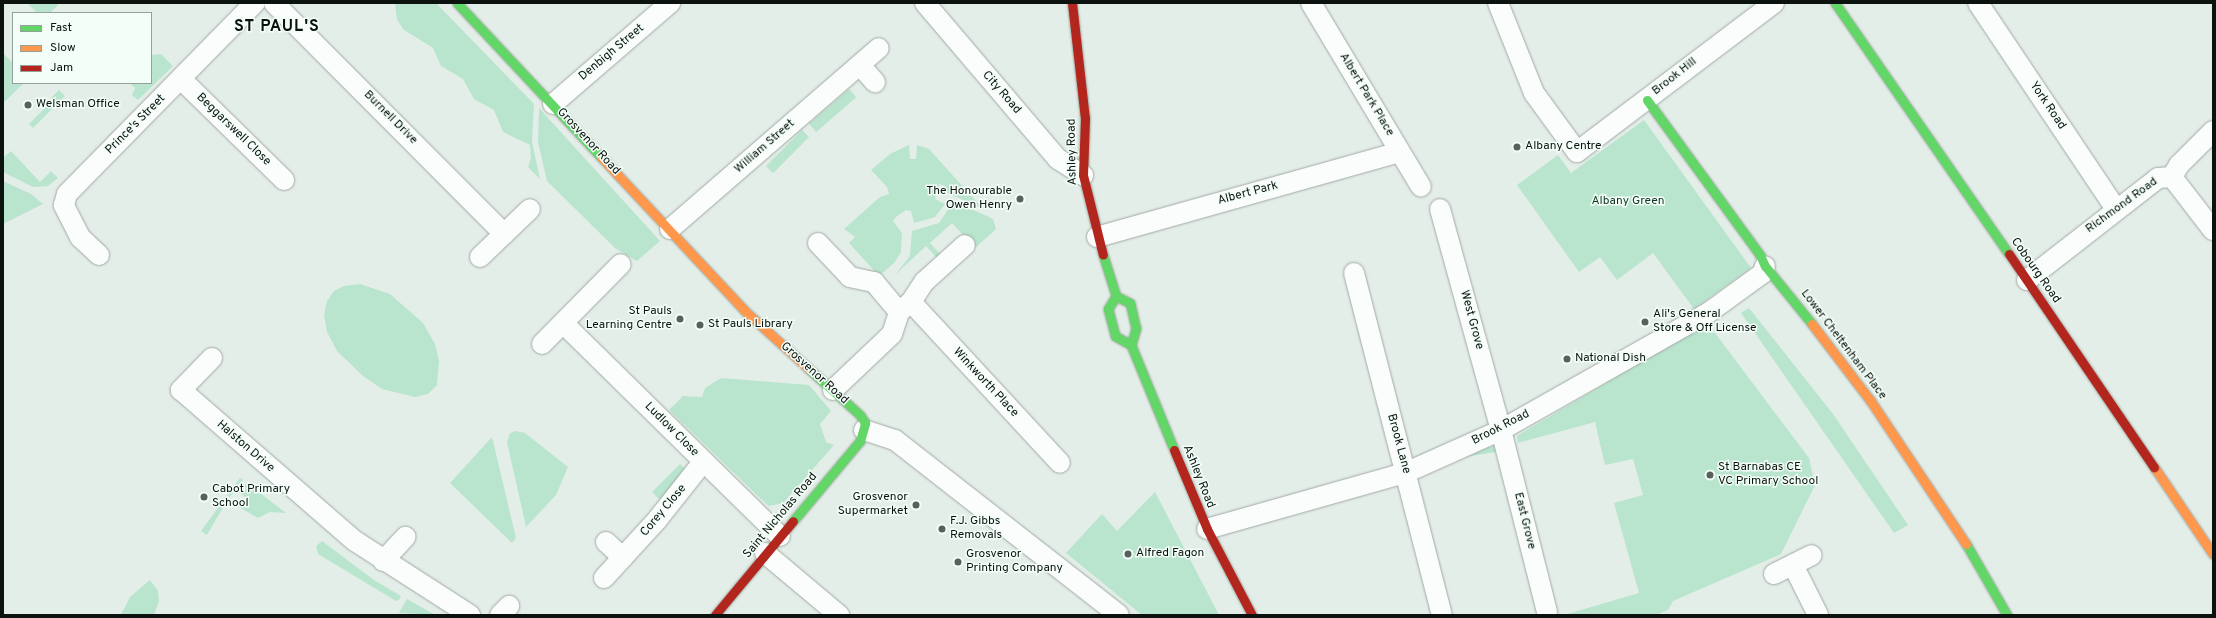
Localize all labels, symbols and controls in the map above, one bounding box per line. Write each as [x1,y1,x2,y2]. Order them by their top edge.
legend [12,12,152,84]
district label: ST PAUL'S [234,17,320,37]
text: Fast [50,20,72,36]
street label: Denbigh Street [577,22,647,84]
text: Slow [50,40,76,56]
street label: Albert Park Place [1336,51,1396,139]
street label: Brook Hill [1650,55,1700,99]
text: Jam [50,60,73,76]
street label: City Road [978,69,1024,117]
street label: York Road [2026,79,2068,133]
street label: Burnell Drive [360,88,420,148]
street label: Beggarswell Close [193,91,273,169]
street label: Prince's Street [103,92,169,158]
place label: Welsman Office [36,98,120,112]
marker: Welsman Office [23,100,33,110]
street label: Grosvenor Road [553,106,623,178]
street label: William Street [732,117,798,177]
street label: Ashley Road [1065,118,1081,186]
place label: Albany Centre [1525,140,1601,154]
marker: Albany Centre [1512,142,1522,152]
street label: Richmond Road [2083,175,2161,237]
street label: Albert Park [1216,179,1280,209]
place label: The Honourable Owen Henry [926,185,1012,213]
marker: The Honourable Owen Henry [1015,194,1025,204]
park label: Albany Green [1591,195,1665,209]
street label: Cobourg Road [2007,235,2063,307]
street label: Lower Cheltenham Place [1797,287,1889,403]
street label: West Grove [1456,289,1486,351]
place label: St Pauls Learning Centre [586,305,672,333]
place label: Ali's General Store & Off License [1653,308,1757,336]
marker: St Pauls Learning Centre [675,314,685,324]
marker: Ali's General Store & Off License [1640,317,1650,327]
place label: St Pauls Library [708,318,793,332]
marker: St Pauls Library [695,320,705,330]
street label: Grosvenor Road [777,340,851,408]
street label: Winkworth Place [949,345,1021,421]
place label: National Dish [1575,352,1646,366]
marker: National Dish [1562,354,1572,364]
street label: Ludlow Close [641,400,701,460]
street label: Brook Road [1470,407,1532,449]
street label: Brook Lane [1383,412,1413,476]
street label: Halston Drive [213,418,277,476]
street label: Ashley Road [1179,443,1217,511]
place label: St Barnabas CE VC Primary School [1718,461,1818,489]
street label: Saint Nicholas Road [741,470,821,562]
marker: St Barnabas CE VC Primary School [1705,470,1715,480]
street label: Corey Close [638,482,690,540]
place label: Cabot Primary School [212,483,290,511]
place label: Grosvenor Supermarket [838,491,908,519]
street label: East Grove [1510,491,1538,551]
marker: Cabot Primary School [199,492,209,502]
marker: Grosvenor Supermarket [911,500,921,510]
place label: F.J. Gibbs Removals [950,515,1002,543]
marker: F.J. Gibbs Removals [937,524,947,534]
place label: Alfred Fagon [1136,547,1204,561]
place label: Grosvenor Printing Company [966,548,1063,576]
marker: Alfred Fagon [1123,549,1133,559]
marker: Grosvenor Printing Company [953,557,963,567]

